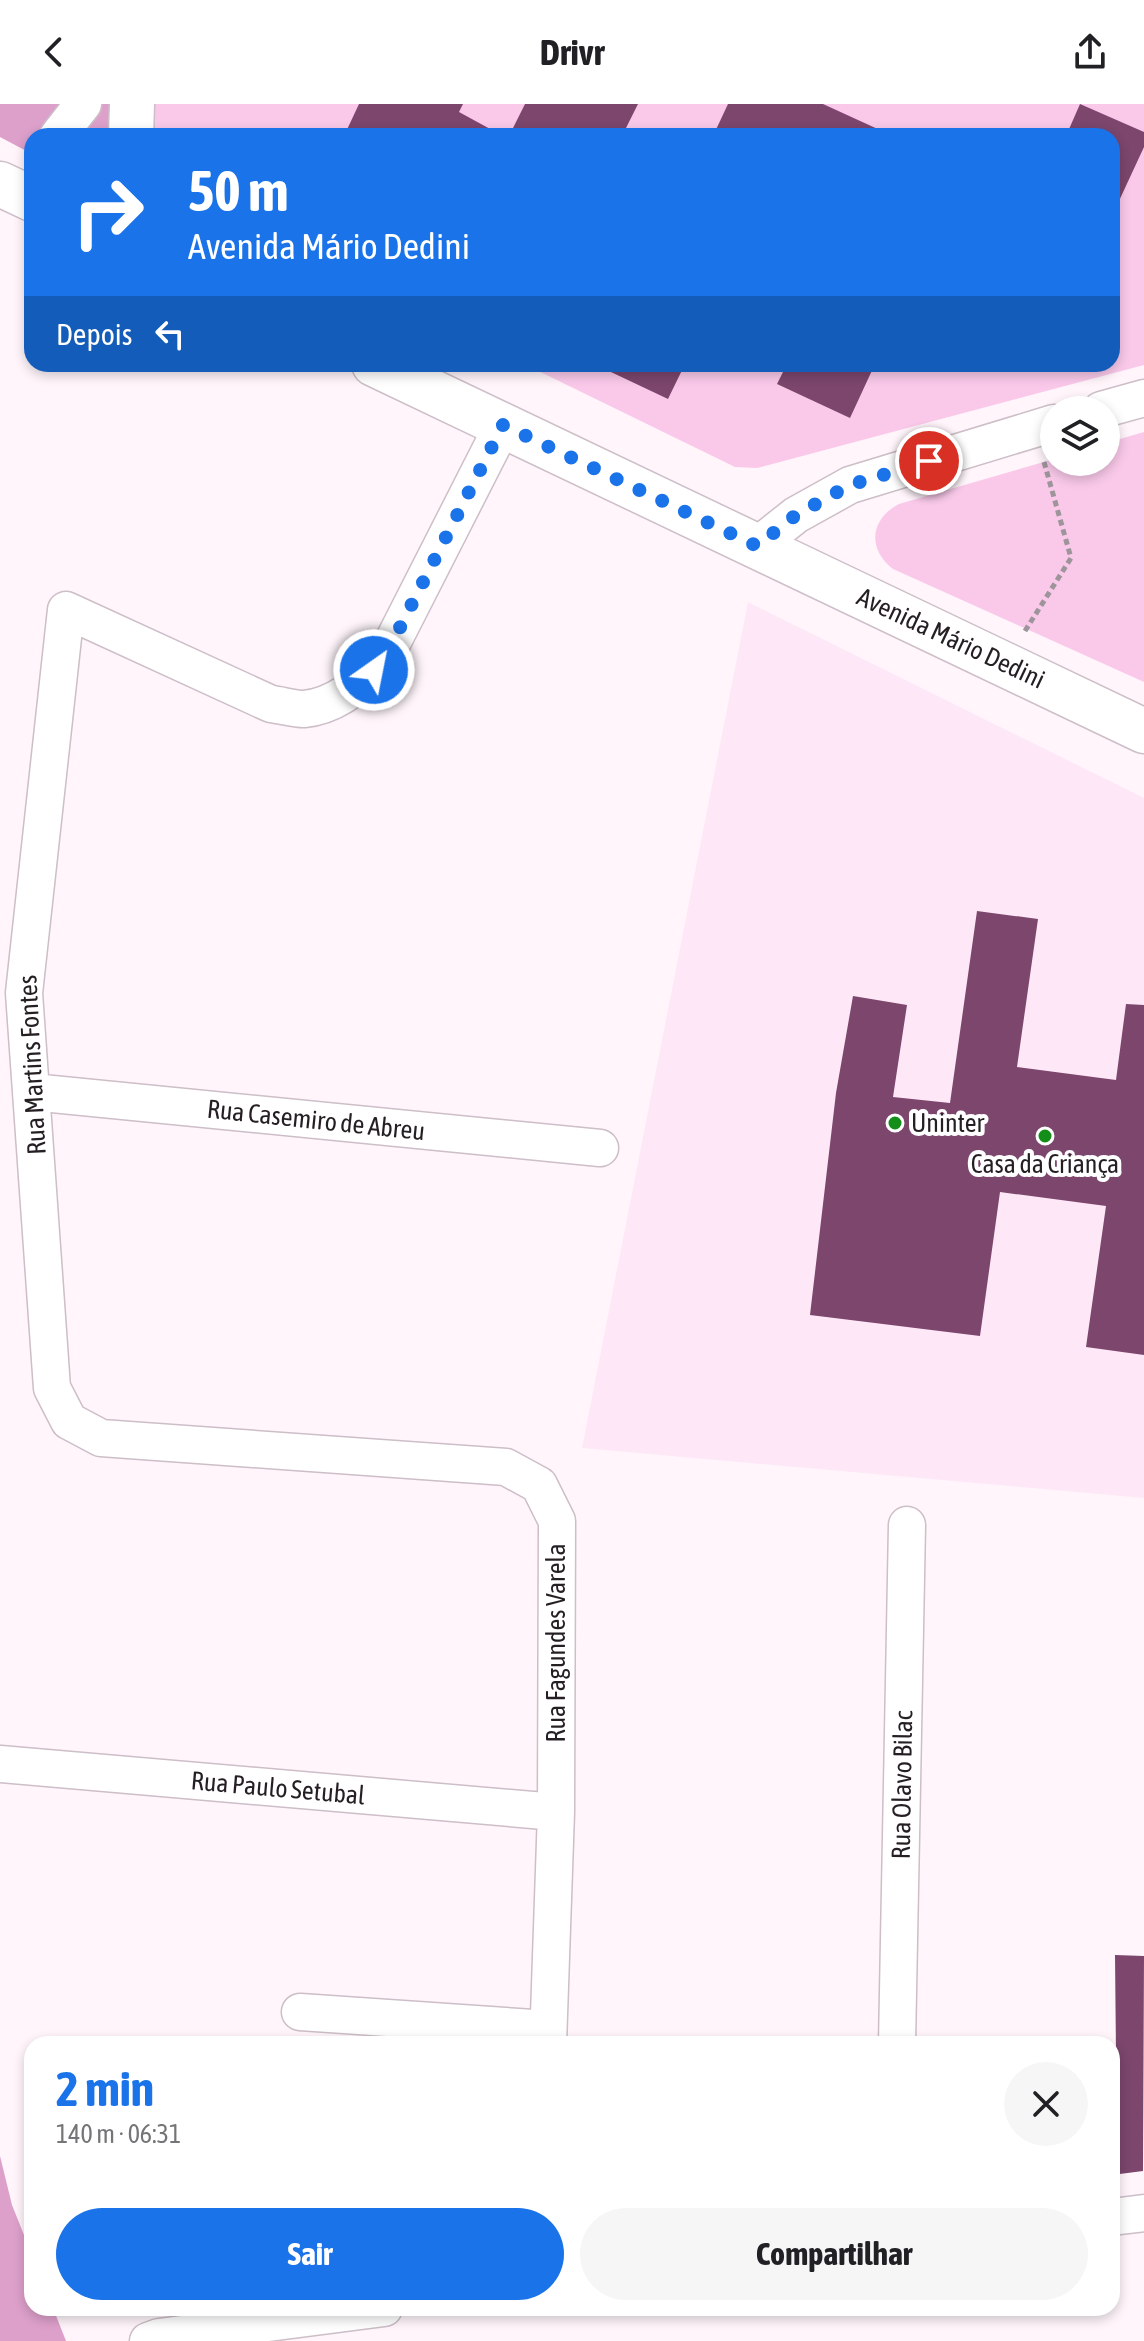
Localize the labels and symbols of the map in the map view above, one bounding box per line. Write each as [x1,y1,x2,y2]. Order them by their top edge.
pin [895,427,963,495]
street label: Avenida Mário Dedini [852,581,1050,695]
position arrow [332,628,416,712]
street label: Rua Martins Fontes [12,974,52,1156]
street label: Rua Casemiro de Abreu [206,1094,426,1146]
place label: Uninter [911,1108,985,1138]
marker: Uninter [886,1114,904,1132]
marker: Casa da Criança [1036,1127,1054,1145]
place label: Casa da Criança [971,1149,1119,1179]
street label: Rua Fagundes Varela [541,1544,571,1742]
street label: Rua Olavo Bilac [886,1710,918,1860]
street label: Rua Paulo Setubal [190,1765,366,1811]

